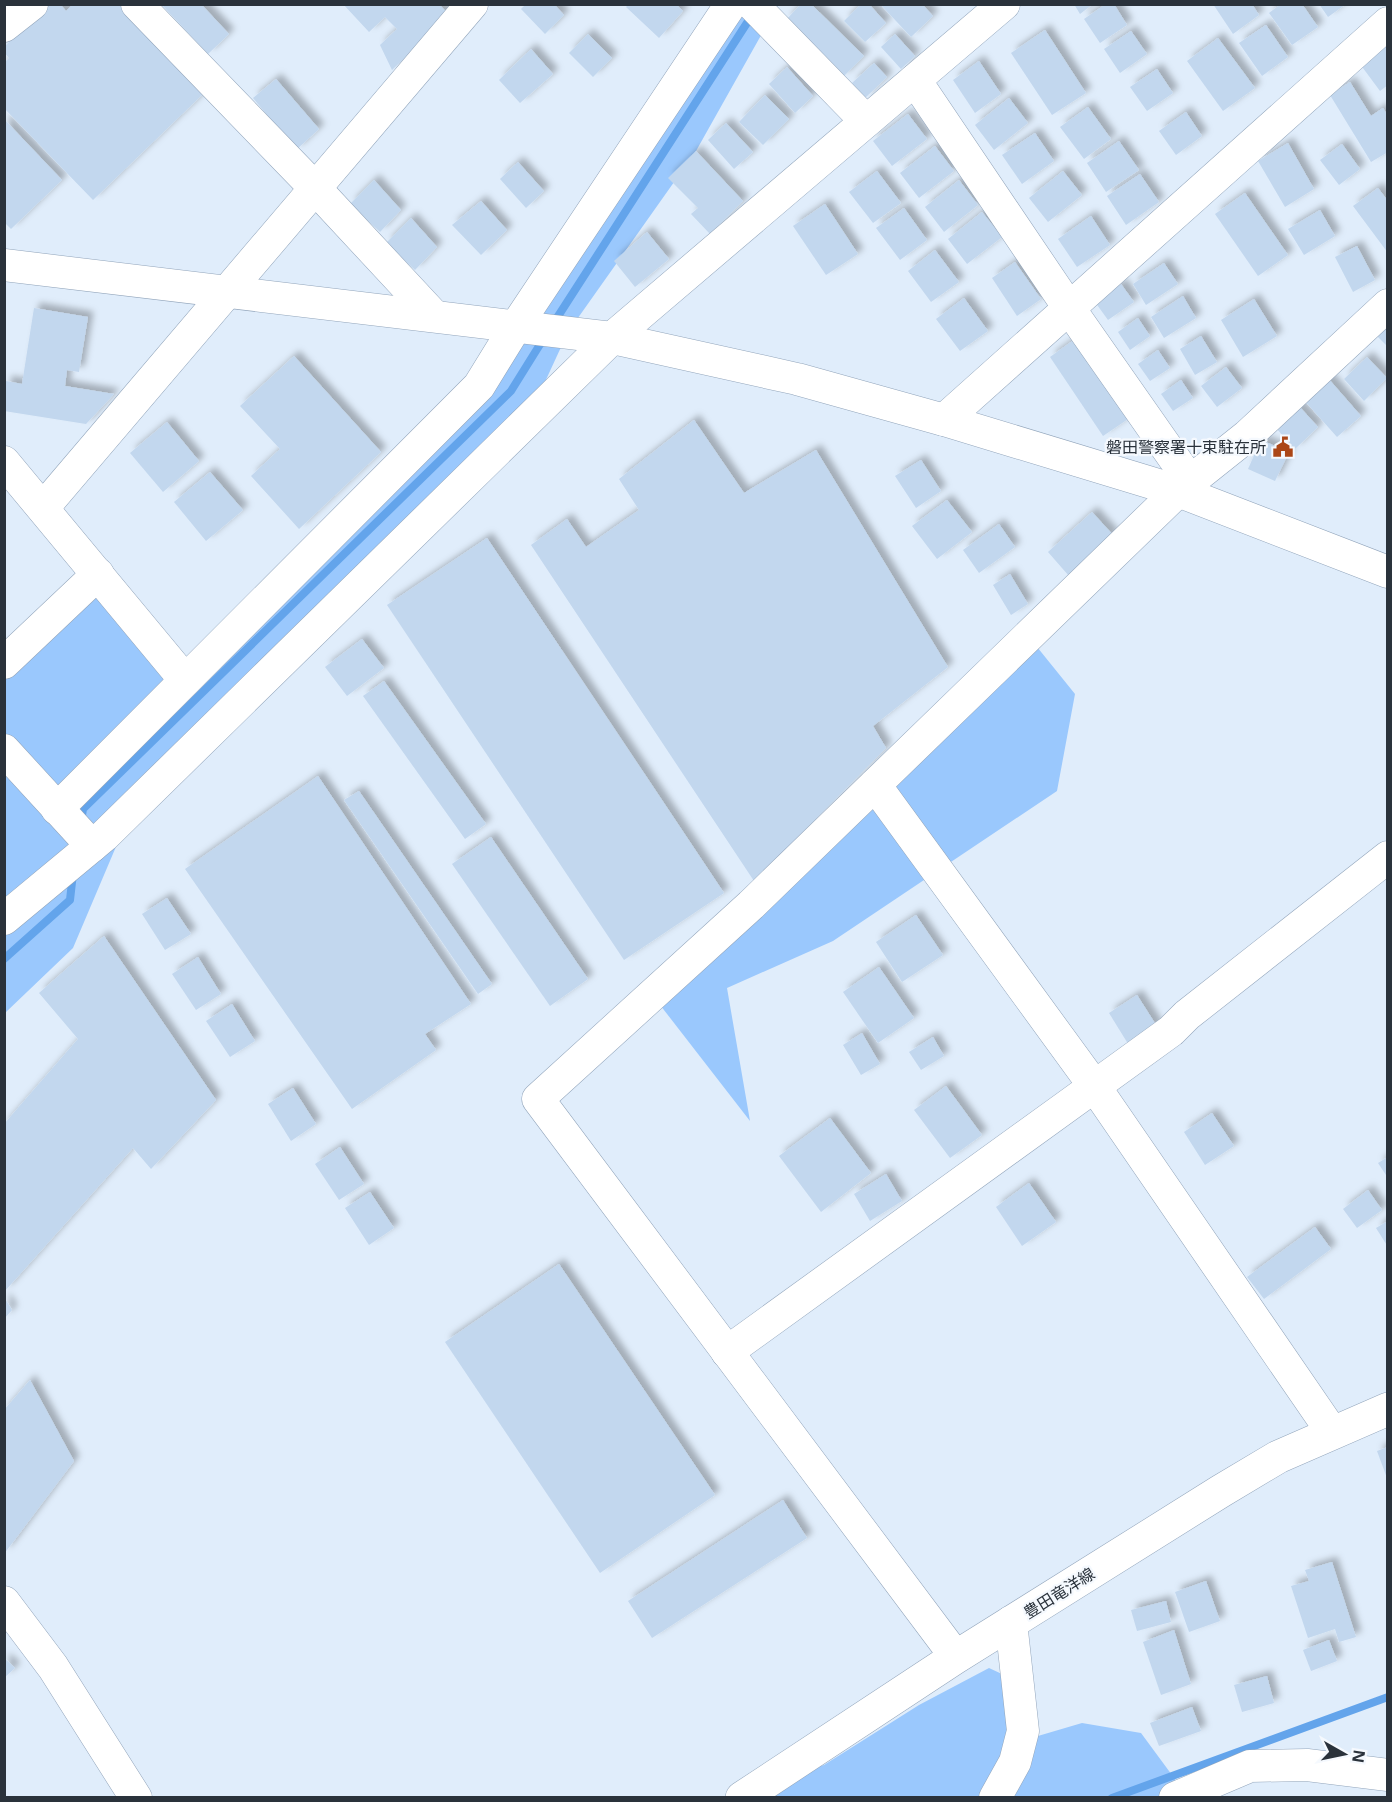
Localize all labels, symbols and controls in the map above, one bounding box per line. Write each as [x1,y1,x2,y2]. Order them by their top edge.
public building icon: 磐田警察署十束駐在所 [1271,435,1295,459]
place label: 磐田警察署十束駐在所 [1106,436,1266,458]
street label: 豊田竜洋線 [1019,1562,1099,1624]
north arrow [1314,1724,1374,1784]
text: N [1347,1748,1371,1764]

